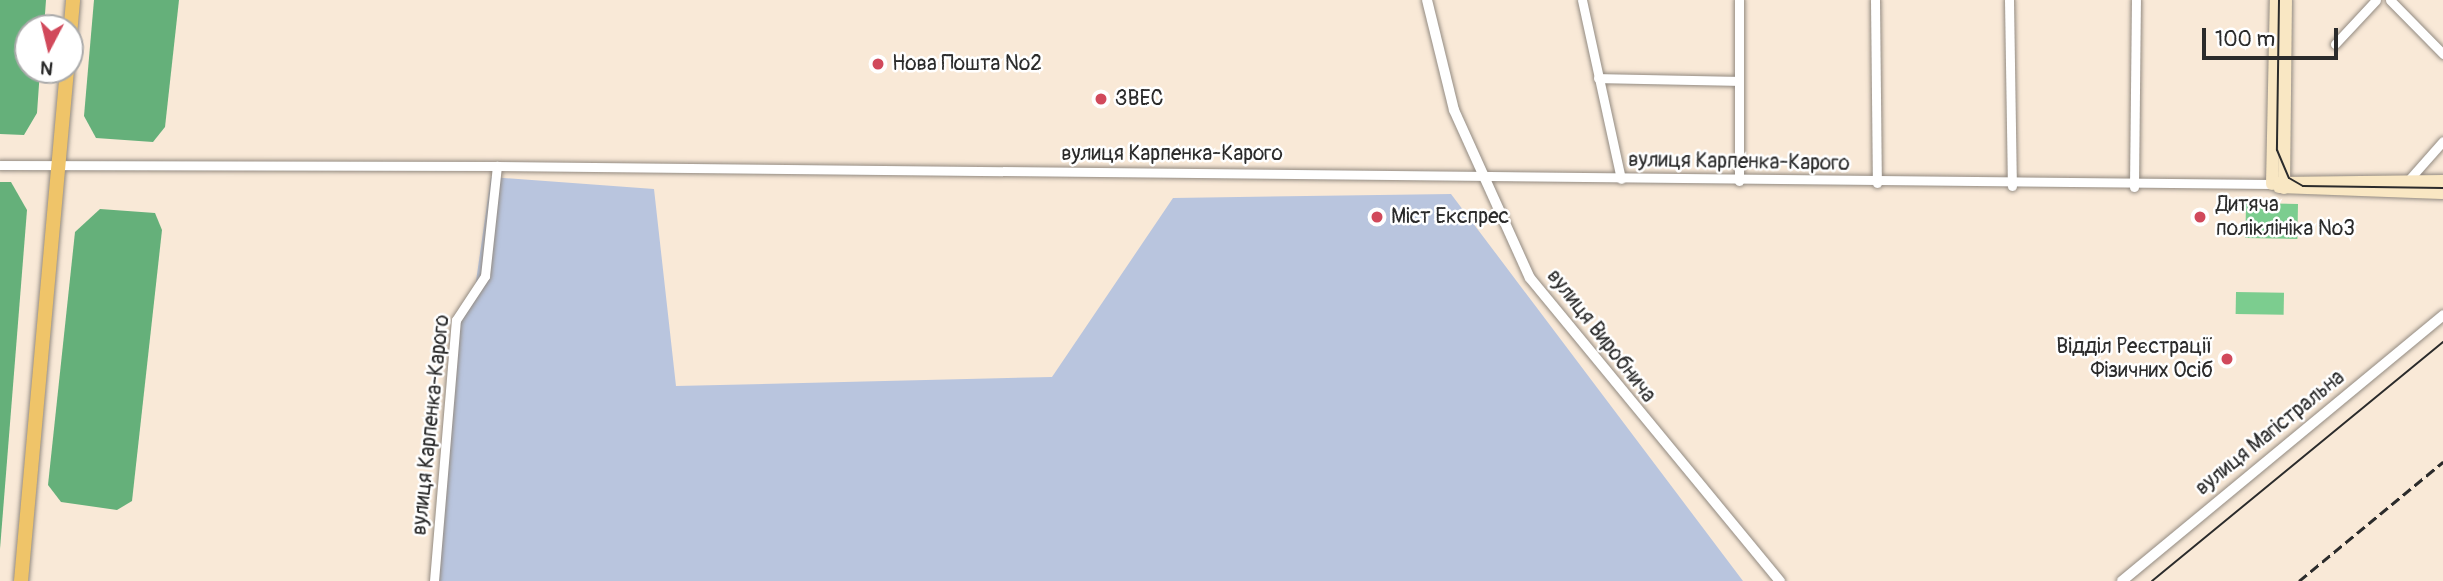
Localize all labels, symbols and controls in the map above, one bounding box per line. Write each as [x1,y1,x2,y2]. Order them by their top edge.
north arrow [14,14,84,84]
scale bar [2205,14,2342,58]
text: 100 m [2215,26,2275,53]
place label: Нова Пошта №2 [892,51,1042,77]
text: N [39,55,55,81]
marker: Нова Пошта №2 [870,56,886,72]
place label: ЗВЕС [1115,86,1163,112]
marker: ЗВЕС [1093,91,1109,107]
street label: вулиця Карпенка-Карого [1061,141,1283,167]
street label: вулиця Карпенка-Карого [1628,147,1850,177]
place label: Дитяча поліклініка №3 [2216,192,2355,242]
place label: Мiст Експрес [1391,204,1509,230]
marker: Дитяча поліклініка №3 [2190,207,2210,227]
marker: Мiст Експрес [1369,209,1385,225]
street label: вулиця Виробнича [1541,264,1661,408]
street label: вулиця Карпенка-Карого [407,314,455,536]
place label: Відділ Реєстрації Фізичних Осіб [2056,334,2213,384]
marker: Відділ Реєстрації Фізичних Осіб [2219,351,2235,367]
street label: вулиця Магістральна [2190,365,2350,501]

